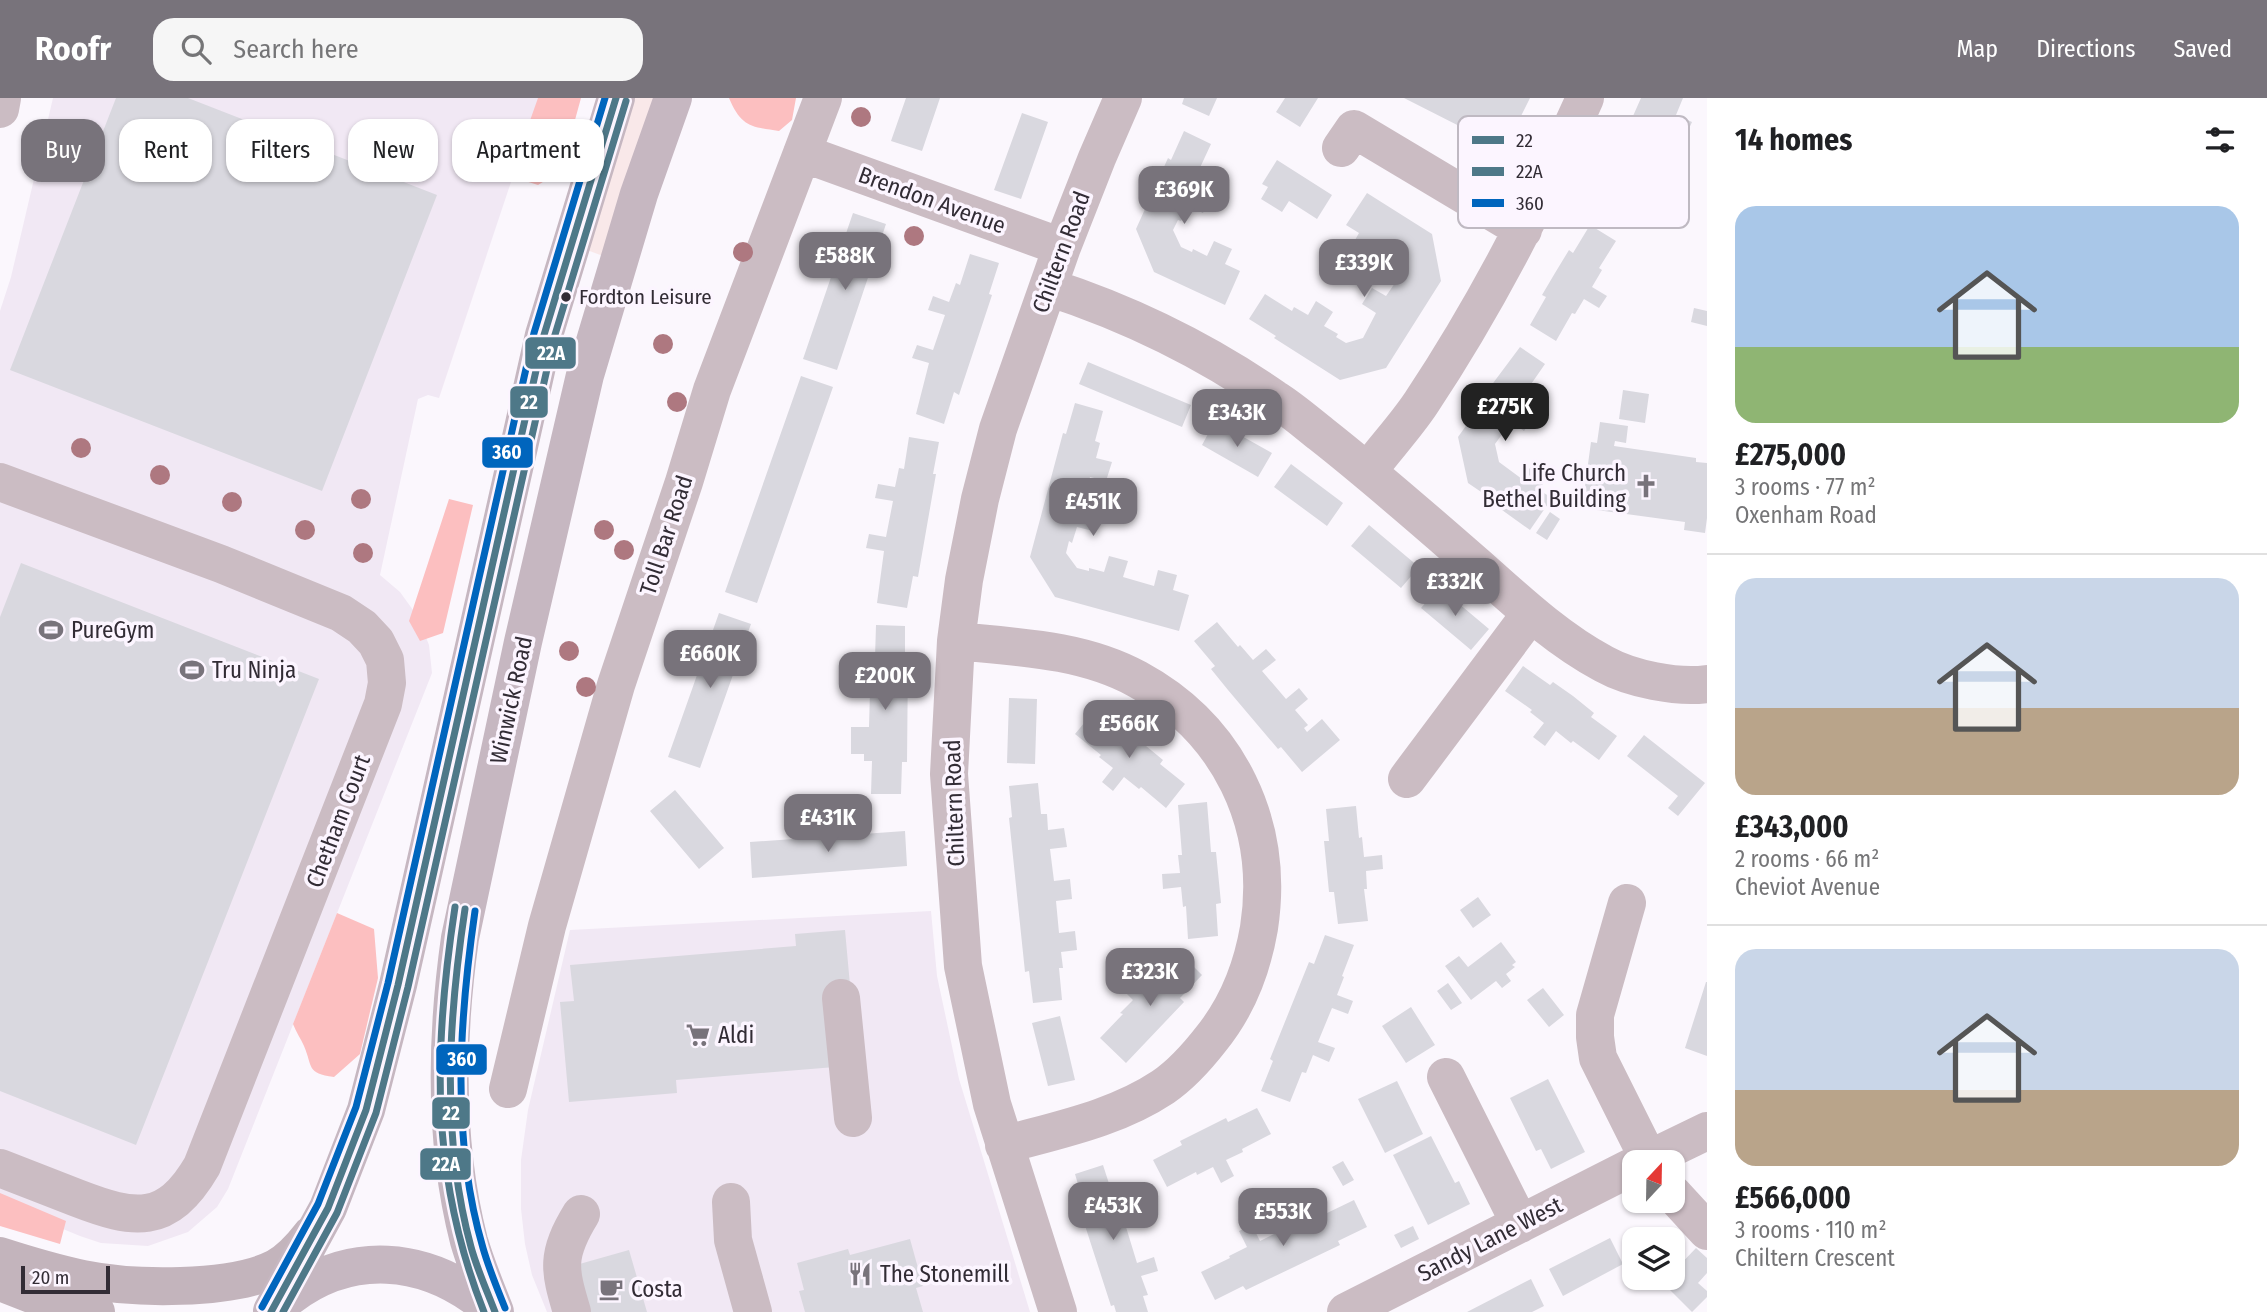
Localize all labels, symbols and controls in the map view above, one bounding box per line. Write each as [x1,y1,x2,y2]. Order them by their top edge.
search box [153,18,643,81]
text: Roofr [35,29,111,69]
icon: search [177,30,215,68]
text: Search here [233,34,359,65]
text: Map [1957,35,1998,63]
text: Directions [2036,35,2135,63]
text: Saved [2173,35,2232,63]
legend [1458,116,1689,228]
chip: Buy [21,119,105,182]
chip: Rent [119,119,212,182]
chip: Filters [226,119,334,182]
chip: New [348,119,438,182]
chip: Apartment [452,119,604,182]
icon: filters [2201,121,2239,159]
text: 14 homes [1735,122,1852,158]
text: 22 [1516,129,1533,152]
street label: Brendon Avenue [855,160,1009,240]
text: 22A [1516,160,1543,183]
pin: £369K [1135,166,1233,226]
text: £369K [1154,175,1214,203]
street label: Chiltern Road [1026,187,1096,317]
text: 360 [1516,192,1544,215]
pin: £588K [796,232,894,292]
pin: £339K [1315,240,1413,299]
text: £588K [815,241,875,269]
text: £339K [1335,248,1393,276]
icon: home [1924,252,2050,378]
place label: Fordton Leisure [579,284,712,310]
marker: Fordton Leisure [559,290,573,304]
line badge: 22A [524,336,577,370]
text: 22A [536,342,566,365]
pin: £275K [1456,384,1554,443]
line badge: 22 [509,385,549,419]
pin: £343K [1188,390,1286,449]
text: 22 [519,391,538,414]
text: £275K [1477,392,1533,420]
text: £343K [1208,398,1266,426]
line badge: 360 [481,436,534,469]
text: £275,000 [1735,437,1846,473]
text: 360 [491,441,522,464]
place label: Life Church Bethel Building [1482,459,1626,513]
street label: Toll Bar Road [634,472,698,598]
church icon: Life Church Bethel Building [1632,472,1660,500]
text: 3 rooms · 77 m² [1735,473,1876,501]
pin: £451K [1044,478,1142,538]
text: £451K [1065,487,1121,515]
text: Oxenham Road [1735,501,1877,529]
pin: £332K [1406,559,1504,618]
text: £332K [1427,567,1483,595]
sports icon: PureGym [37,616,65,644]
place label: PureGym [71,616,154,644]
icon: home [1924,624,2050,750]
pin: £660K [661,630,759,690]
street label: Winwick Road [484,634,538,766]
text: £660K [680,639,740,667]
pin: £200K [836,652,934,712]
sports icon: Tru Ninja [178,656,206,684]
place label: Tru Ninja [212,656,296,684]
text: £200K [855,661,915,689]
pin: £566K [1080,700,1178,760]
text: £566K [1099,709,1159,737]
street label: Chiltern Road [938,739,970,867]
street label: Chetham Court [300,750,376,891]
pin: £431K [779,794,877,854]
text: £431K [800,803,856,831]
text: £343,000 [1735,809,1849,845]
text: 2 rooms · 66 m² [1735,845,1879,873]
text: Cheviot Avenue [1735,873,1880,901]
pin: £323K [1101,948,1199,1008]
text: £323K [1122,957,1178,985]
icon: home [1924,995,2050,1121]
supermarket icon: Aldi [684,1021,712,1049]
place label: Aldi [718,1021,754,1049]
line badge: 360 [435,1043,488,1076]
text: 360 [446,1048,477,1071]
line badge: 22 [431,1096,471,1130]
text: 22 [441,1102,460,1125]
line badge: 22A [419,1147,472,1181]
north arrow [1622,1150,1685,1213]
map controls [1622,1150,1685,1290]
text: 22A [431,1153,461,1176]
text: £566,000 [1735,1180,1851,1216]
pin: £453K [1064,1182,1162,1242]
pin: £553K [1234,1188,1332,1248]
street label: Sandy Lane West [1413,1190,1567,1287]
text: £453K [1084,1191,1142,1219]
text: £553K [1254,1197,1312,1225]
text: 3 rooms · 110 m² [1735,1216,1886,1244]
button: layers [1622,1227,1685,1290]
text: Chiltern Crescent [1735,1244,1895,1272]
restaurant icon: The Stonemill [846,1260,874,1288]
place label: The Stonemill [880,1260,1009,1288]
scale bar [21,1263,110,1295]
text: 20 m [32,1266,69,1289]
cafe icon: Costa [597,1275,625,1303]
place label: Costa [631,1275,683,1303]

